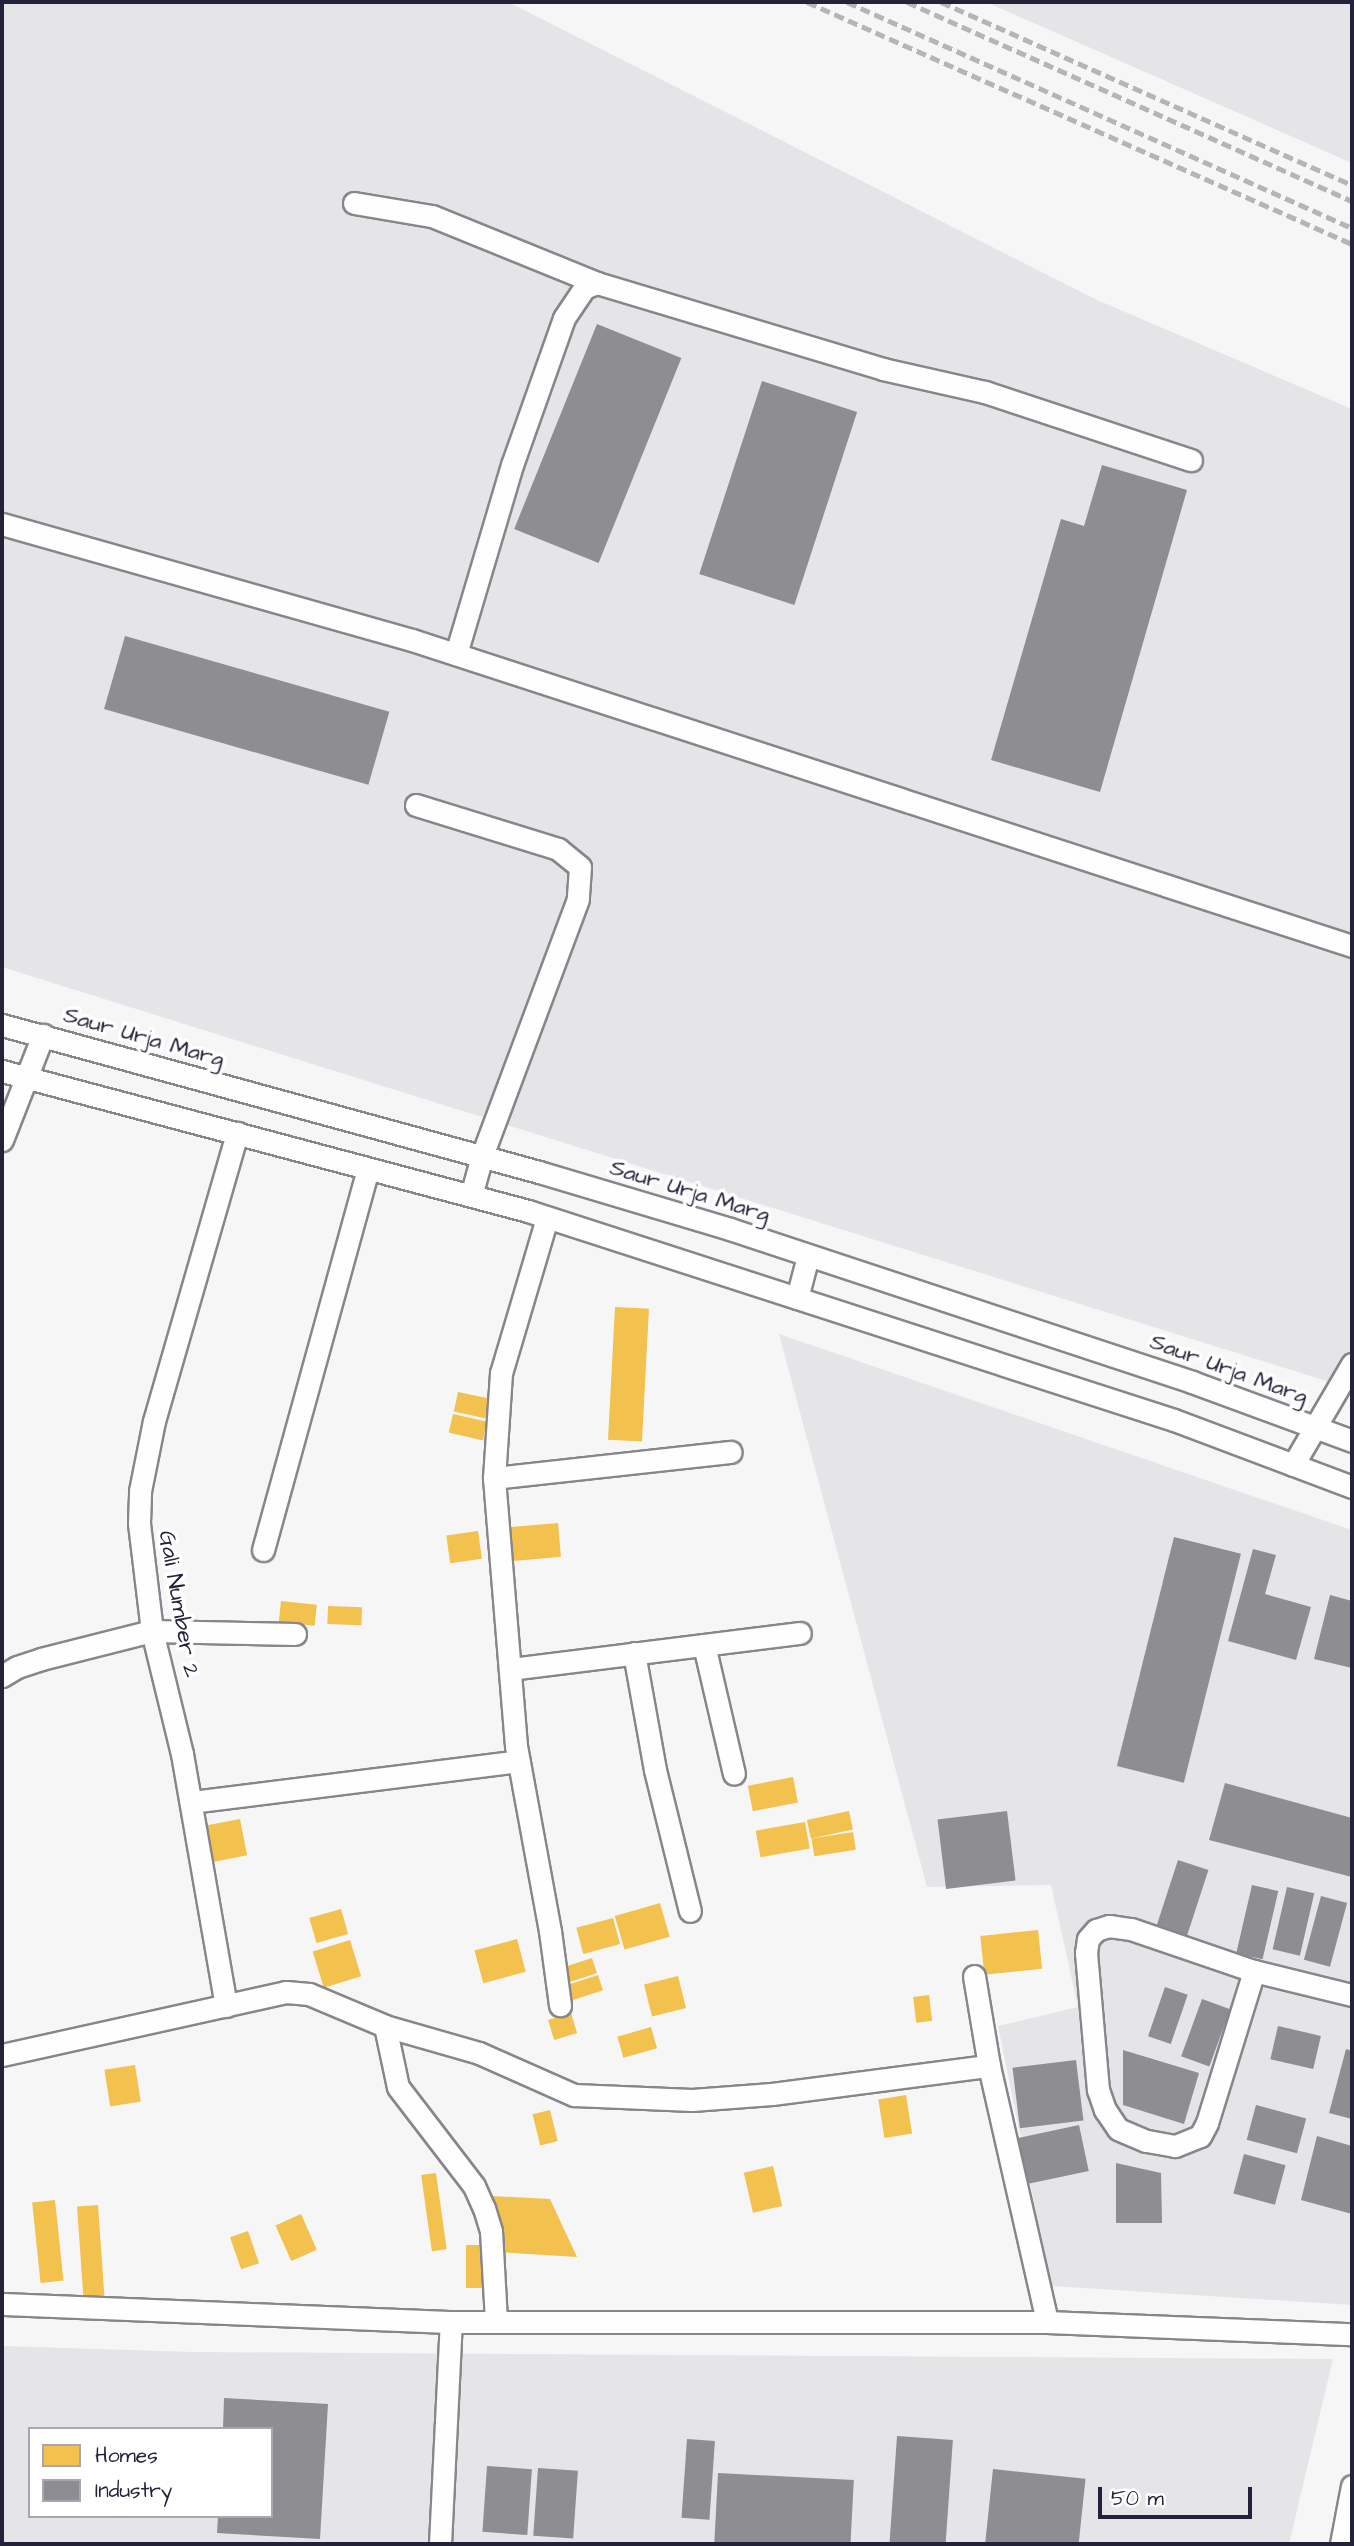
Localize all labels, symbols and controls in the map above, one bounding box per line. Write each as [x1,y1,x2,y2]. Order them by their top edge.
street label: Saur Urja Marg [60,1001,228,1073]
street label: Saur Urja Marg [607,1154,773,1228]
street label: Saur Urja Marg [1146,1328,1312,1410]
street label: Gali Number 2 [153,1529,205,1679]
legend [28,2427,273,2518]
text: Homes [95,2441,158,2470]
scale bar [1102,2472,1256,2516]
text: Industry [95,2476,172,2505]
text: 50 m [1111,2484,1164,2513]

